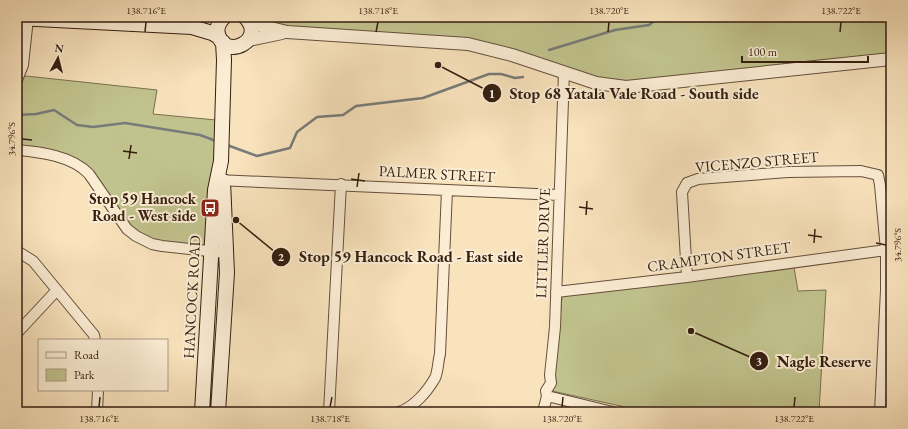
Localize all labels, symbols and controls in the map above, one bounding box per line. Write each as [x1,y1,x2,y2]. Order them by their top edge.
text: 138.716°E [126,4,166,17]
text: 138.718°E [358,4,398,17]
text: 138.720°E [589,4,629,17]
text: 138.722°E [821,4,861,17]
north arrow [38,38,78,78]
scale bar [742,38,868,64]
text: N [54,41,65,56]
text: 100 m [748,44,778,60]
callout: Stop 68 Yatala Vale Road - South side [482,79,767,107]
text: Stop 68 Yatala Vale Road - South side [509,83,759,104]
text: 1 [489,86,495,102]
text: 34.796°S [5,122,18,156]
street label: VICENZO STREET [694,147,821,176]
street label: PALMER STREET [378,161,497,186]
street label: LITTLER DRIVE [531,187,554,299]
place label: Stop 59 Hancock Road - West side [89,189,197,225]
bus stop icon: Stop 59 Hancock Road - West side [199,197,221,219]
text: 34.796°S [891,228,904,262]
street label: HANCOCK ROAD [179,235,204,359]
street label: CRAMPTON STREET [646,237,793,276]
callout: Stop 59 Hancock Road - East side [271,243,531,271]
text: Stop 59 Hancock Road - East side [299,246,523,267]
text: 2 [278,249,285,265]
legend [38,339,168,391]
text: Road [74,347,100,363]
callout: Nagle Reserve [749,347,879,375]
text: Nagle Reserve [777,351,872,372]
text: 3 [756,353,762,369]
text: Park [74,367,95,383]
text: 138.716°E [79,412,119,425]
text: 138.718°E [310,412,350,425]
text: 138.720°E [542,412,582,425]
text: 138.722°E [774,412,814,425]

